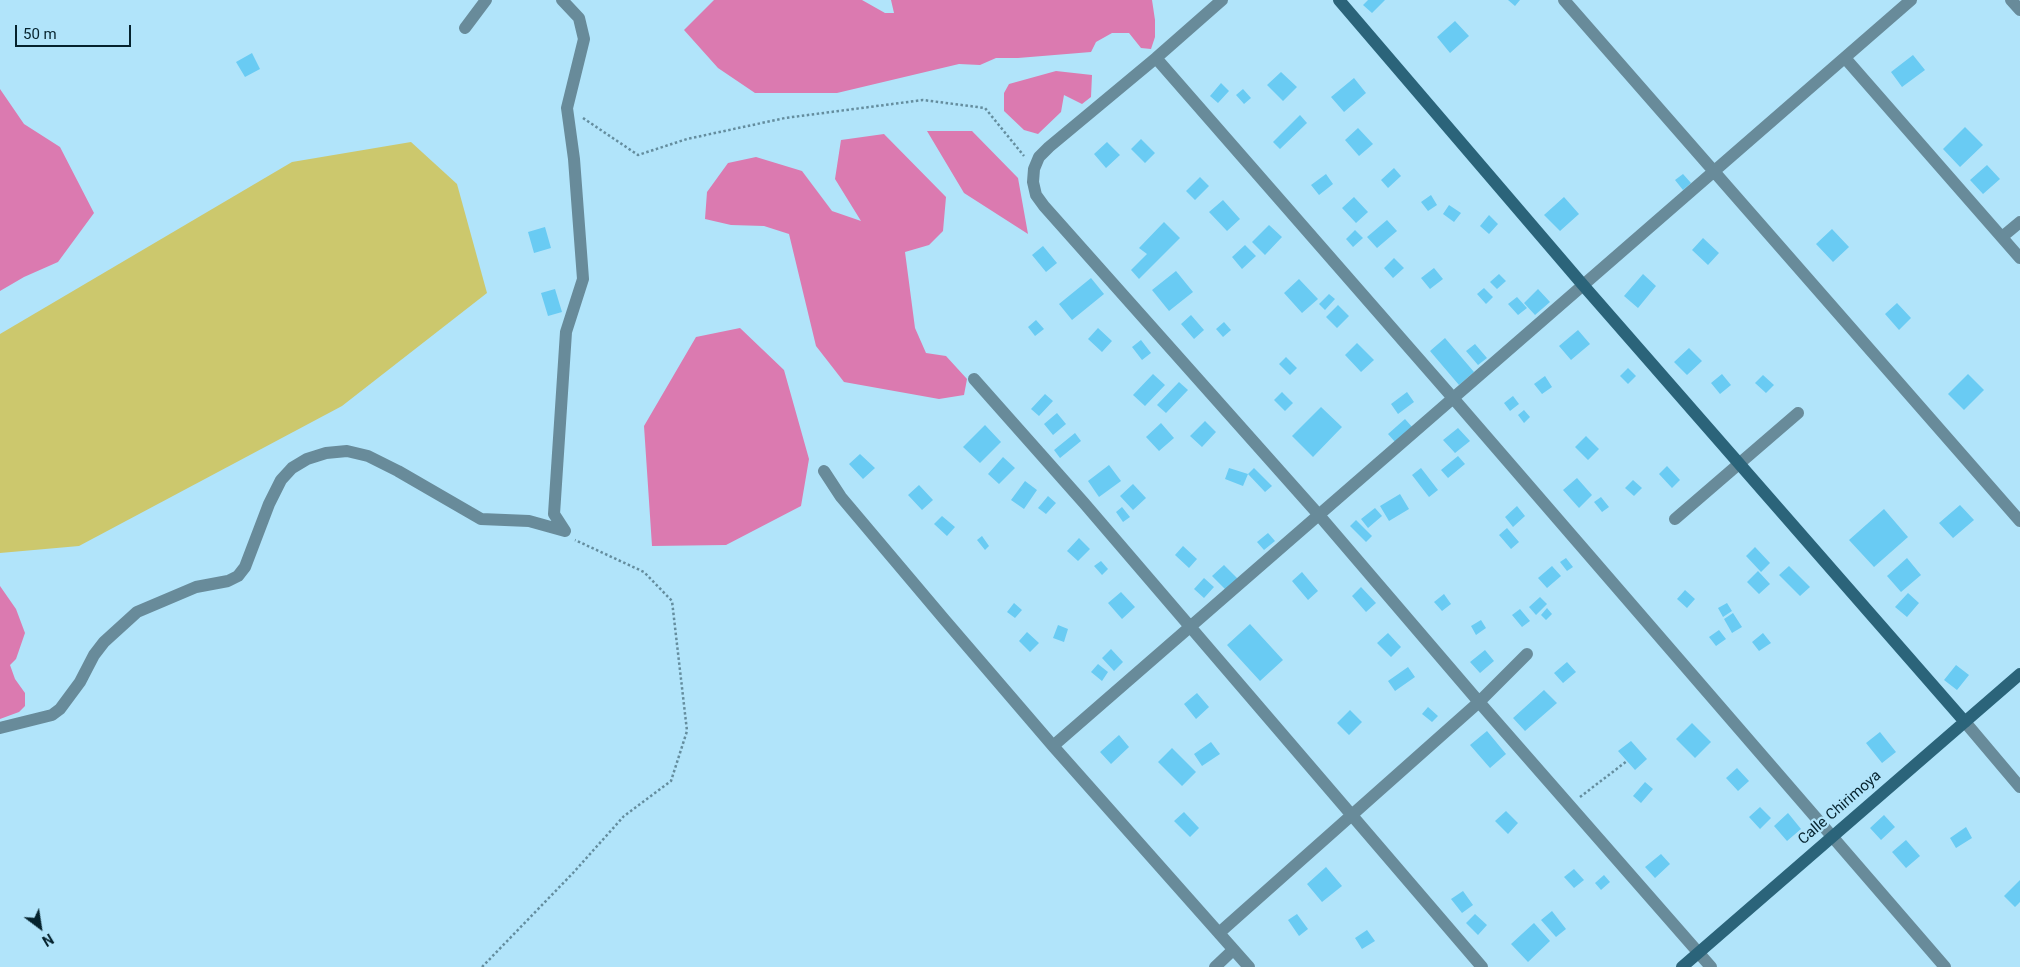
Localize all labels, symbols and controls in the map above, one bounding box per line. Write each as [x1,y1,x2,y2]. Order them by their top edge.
scale bar [18,15,134,47]
text: 50 m [23,25,57,43]
street label: Calle Chirimoya [1795,767,1885,849]
north arrow [15,902,65,952]
text: N [39,930,56,949]

